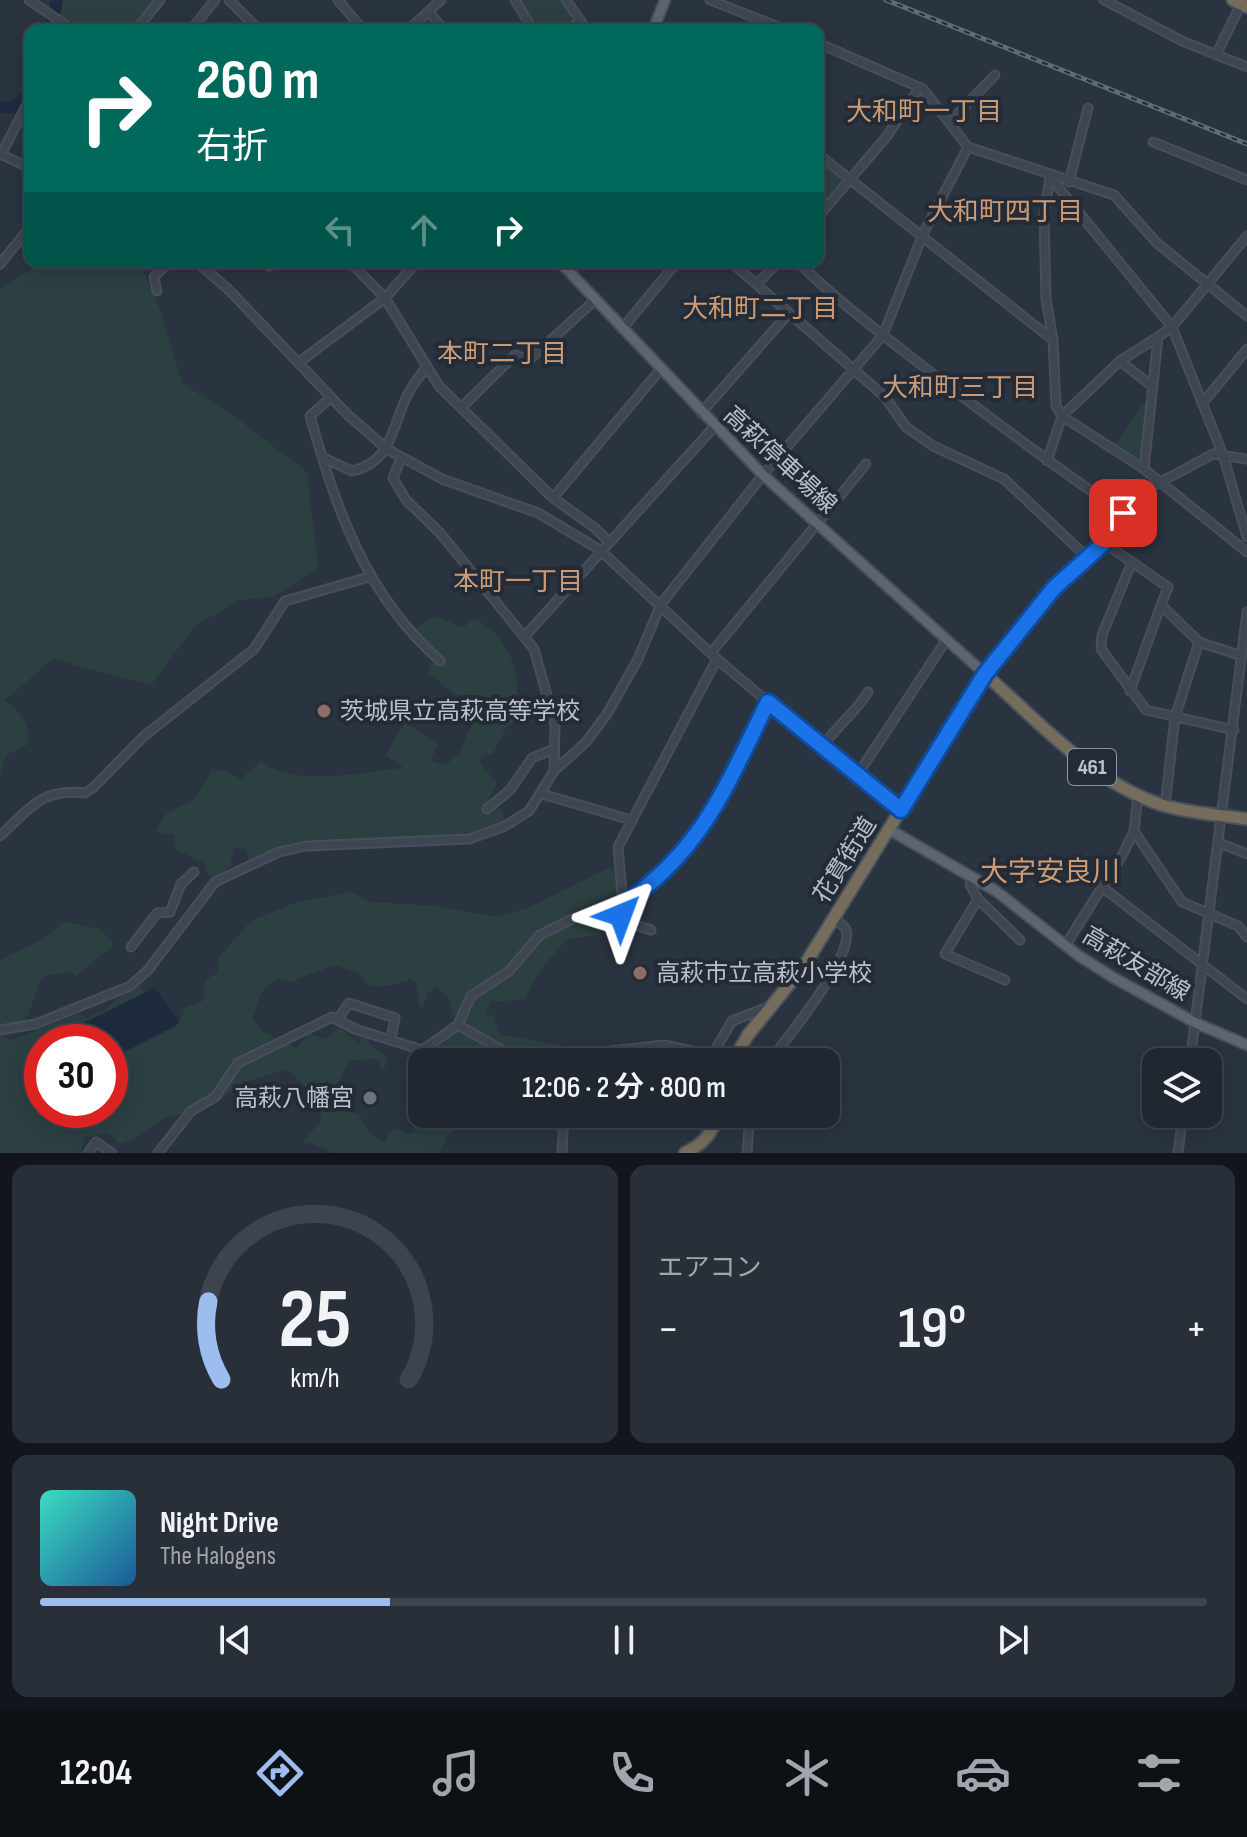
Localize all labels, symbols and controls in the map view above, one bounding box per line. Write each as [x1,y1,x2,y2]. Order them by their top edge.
text: 260 m [196,48,319,115]
icon: right [64,56,168,160]
district label: 大和町一丁目 [846,97,1002,128]
text: 右折 [196,126,268,169]
district label: 大和町四丁目 [927,197,1083,228]
icon: left [318,208,362,252]
icon: ahead [402,208,446,252]
icon: right [486,208,530,252]
district label: 大和町二丁目 [682,294,838,325]
district label: 本町二丁目 [437,339,567,370]
district label: 大和町三丁目 [882,373,1038,404]
street label: 高萩停車場線 [717,400,843,520]
pin [1089,479,1157,547]
icon: arrive [1101,491,1145,535]
district label: 本町一丁目 [453,567,583,598]
place label: 茨城県立高萩高等学校 [340,697,580,726]
marker: 茨城県立高萩高等学校 [315,702,333,720]
road number: 461 [1068,749,1116,785]
street label: 花貫街道 [807,812,883,908]
district label: 大字安良川 [980,856,1120,889]
position arrow [579,873,663,957]
street label: 高萩友部線 [1077,921,1195,1007]
place label: 高萩市立高萩小学校 [656,959,872,988]
marker: 高萩市立高萩小学校 [631,964,649,982]
speed limit sign: 30 [24,1024,128,1128]
map controls [1142,1048,1222,1128]
button: layers [1142,1048,1222,1128]
text: 12:06 · 2 分 · 800 m [522,1070,726,1106]
place label: 高萩八幡宮 [234,1084,354,1113]
marker: 高萩八幡宮 [361,1089,379,1107]
text: エアコン [658,1253,762,1284]
text: 25 [278,1271,351,1371]
text: 19° [898,1293,967,1365]
text: − [658,1303,679,1356]
text: + [1185,1303,1207,1356]
text: km/h [290,1361,339,1396]
text: Night Drive [160,1505,279,1541]
text: The Halogens [160,1541,276,1572]
icon: previous [213,1618,257,1662]
icon: pause [602,1618,646,1662]
icon: next [991,1618,1035,1662]
icon: directions [252,1745,308,1801]
icon: music [428,1745,484,1801]
icon: phone [604,1745,660,1801]
icon: climate [779,1745,835,1801]
icon: car [955,1745,1011,1801]
icon: filters [1131,1745,1187,1801]
text: 12:04 [60,1752,132,1795]

